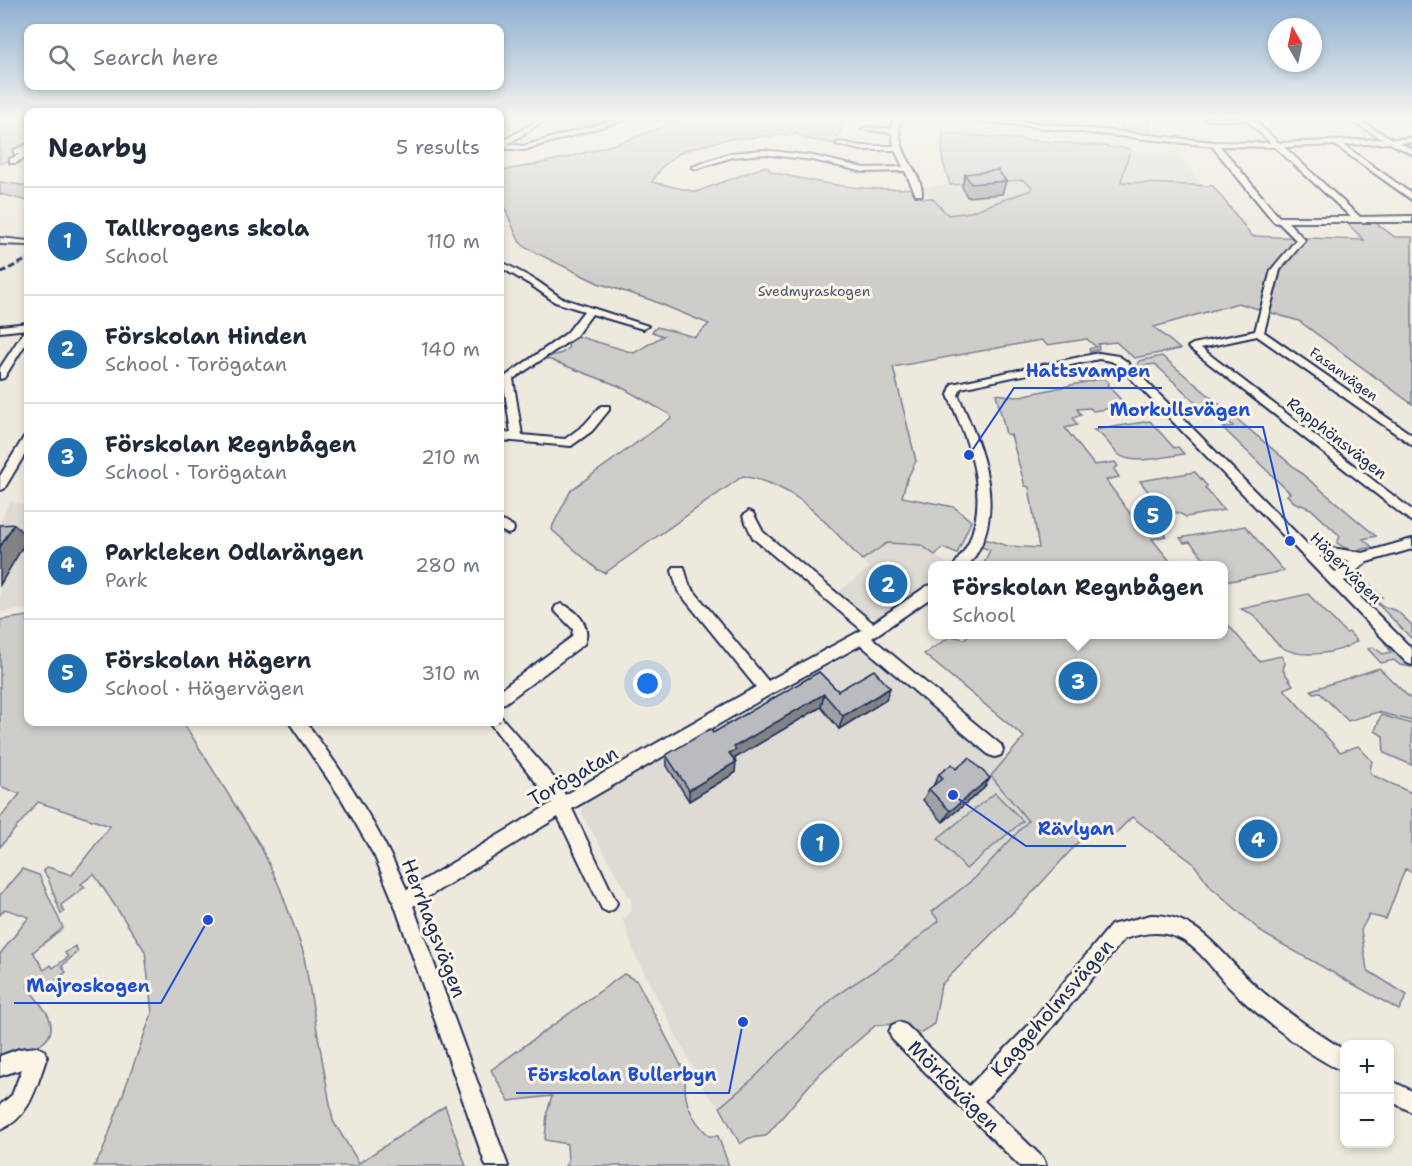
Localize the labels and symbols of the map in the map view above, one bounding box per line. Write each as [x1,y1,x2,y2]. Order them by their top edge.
north arrow [1268,18,1322,72]
park label: Svedmyraskogen [758,282,871,300]
street label: Fasanvägen [1306,343,1382,405]
callout: Hattsvampen [1014,352,1162,388]
text: Hattsvampen [1026,359,1150,383]
callout: Morkullsvägen [1098,391,1263,427]
street label: Rapphönsvägen [1283,392,1392,484]
text: Morkullsvägen [1110,398,1250,422]
pin: 5 [1134,492,1172,538]
street label: Hägervägen [1305,527,1387,609]
pin: 2 [868,562,908,606]
pin: 3 [1058,658,1098,704]
your location [633,669,662,698]
street label: Torögatan [523,740,623,812]
callout: Rävlyan [1026,810,1126,846]
pin: 4 [1238,816,1278,862]
text: Rävlyan [1038,817,1114,841]
pin: 1 [800,820,840,866]
street label: Herrhagsvägen [396,855,472,1001]
street label: Kaggeholmsvägen [985,933,1119,1083]
callout: Majroskogen [14,967,161,1003]
text: Majroskogen [26,974,150,998]
street label: Mörkövägen [902,1034,1006,1138]
callout: Förskolan Bullerbyn [516,1057,729,1093]
text: Förskolan Bullerbyn [528,1063,716,1087]

